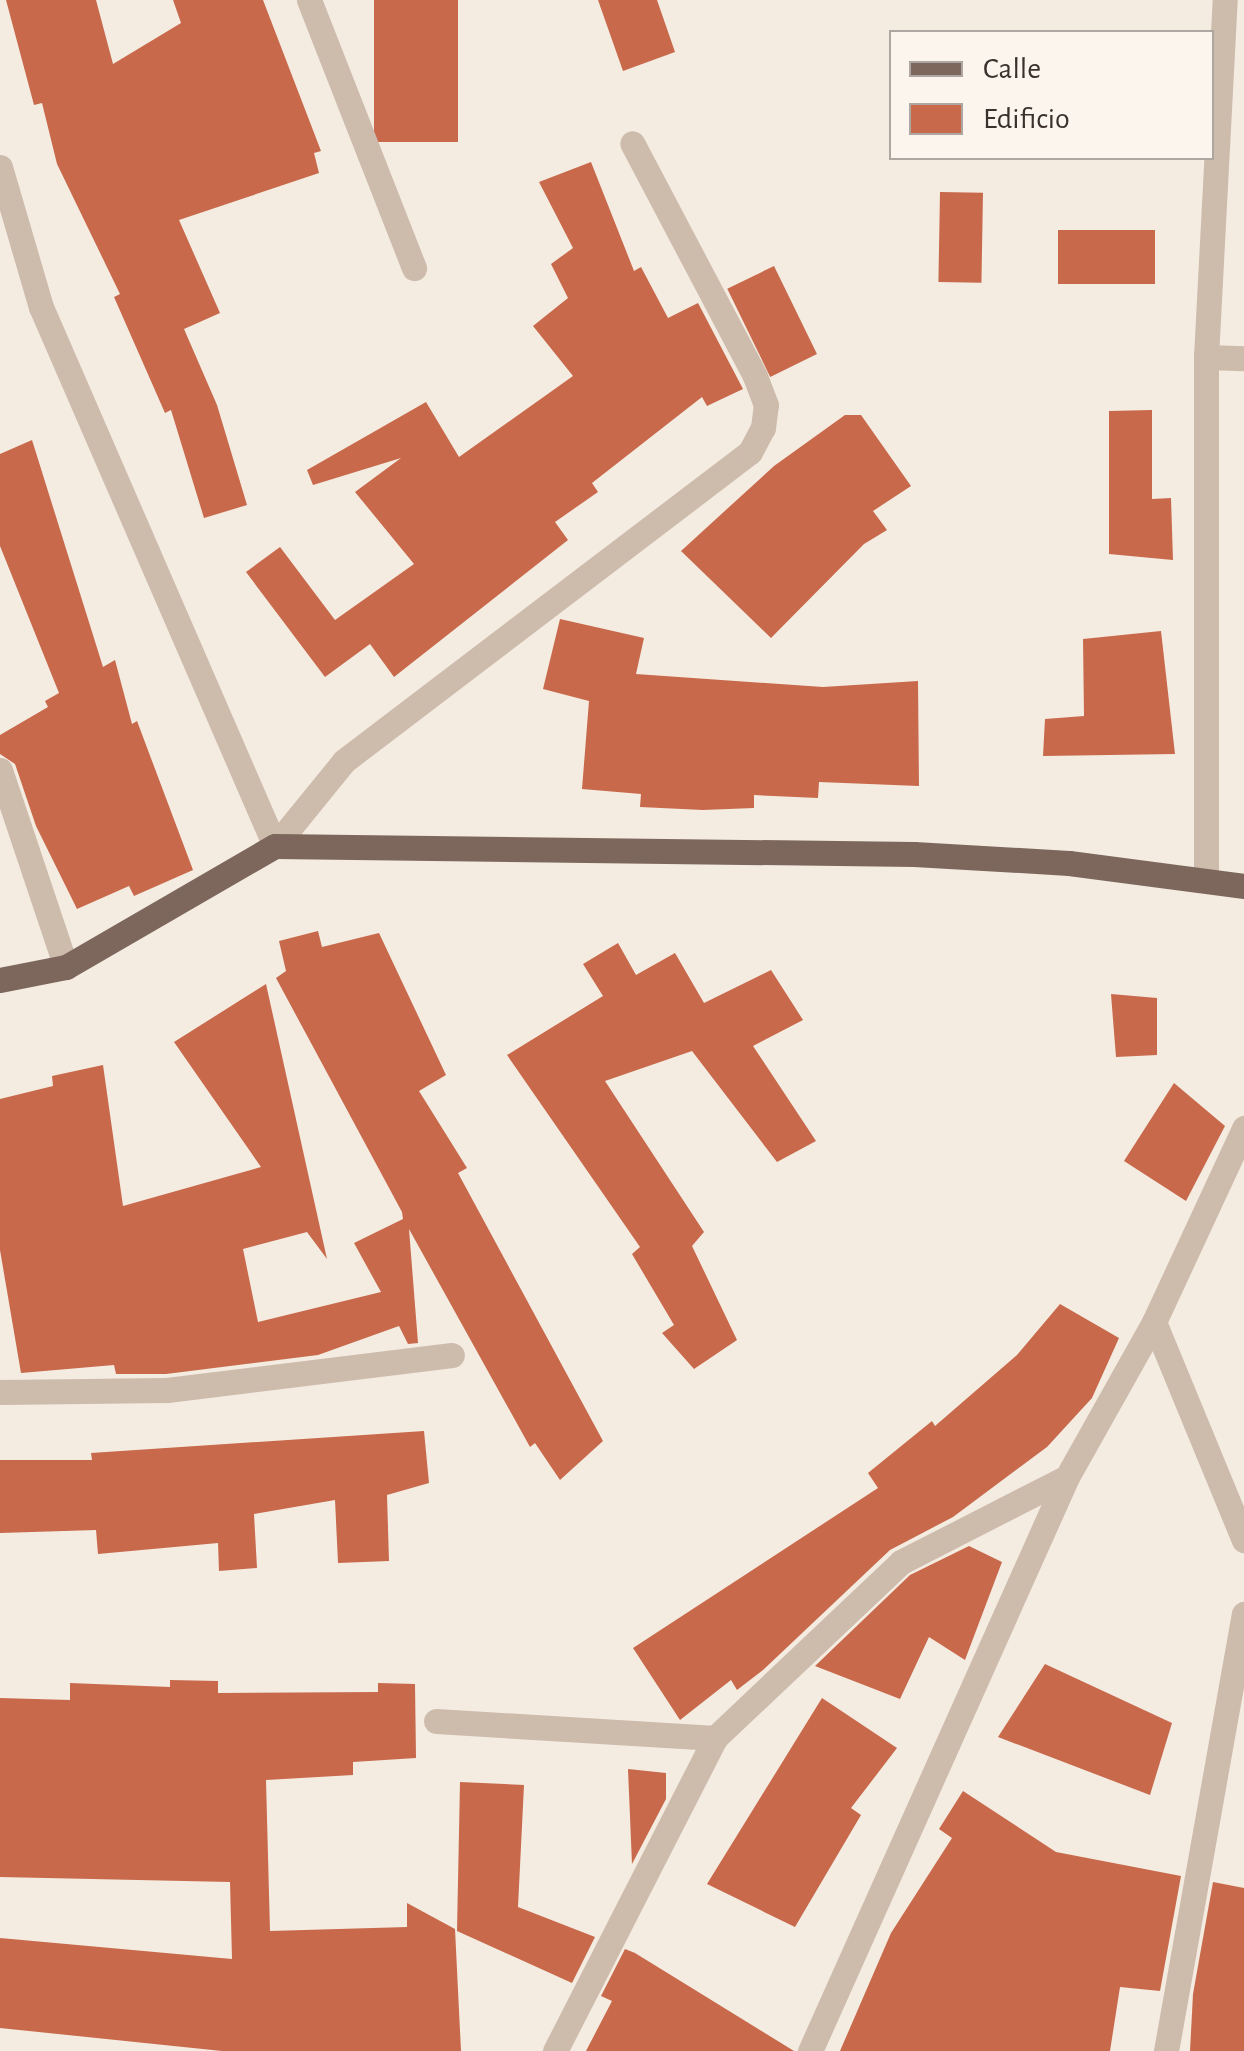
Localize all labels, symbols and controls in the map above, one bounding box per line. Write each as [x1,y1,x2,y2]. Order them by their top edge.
legend [889,30,1214,160]
text: Calle [983,54,1041,84]
text: Edificio [983,104,1070,134]

